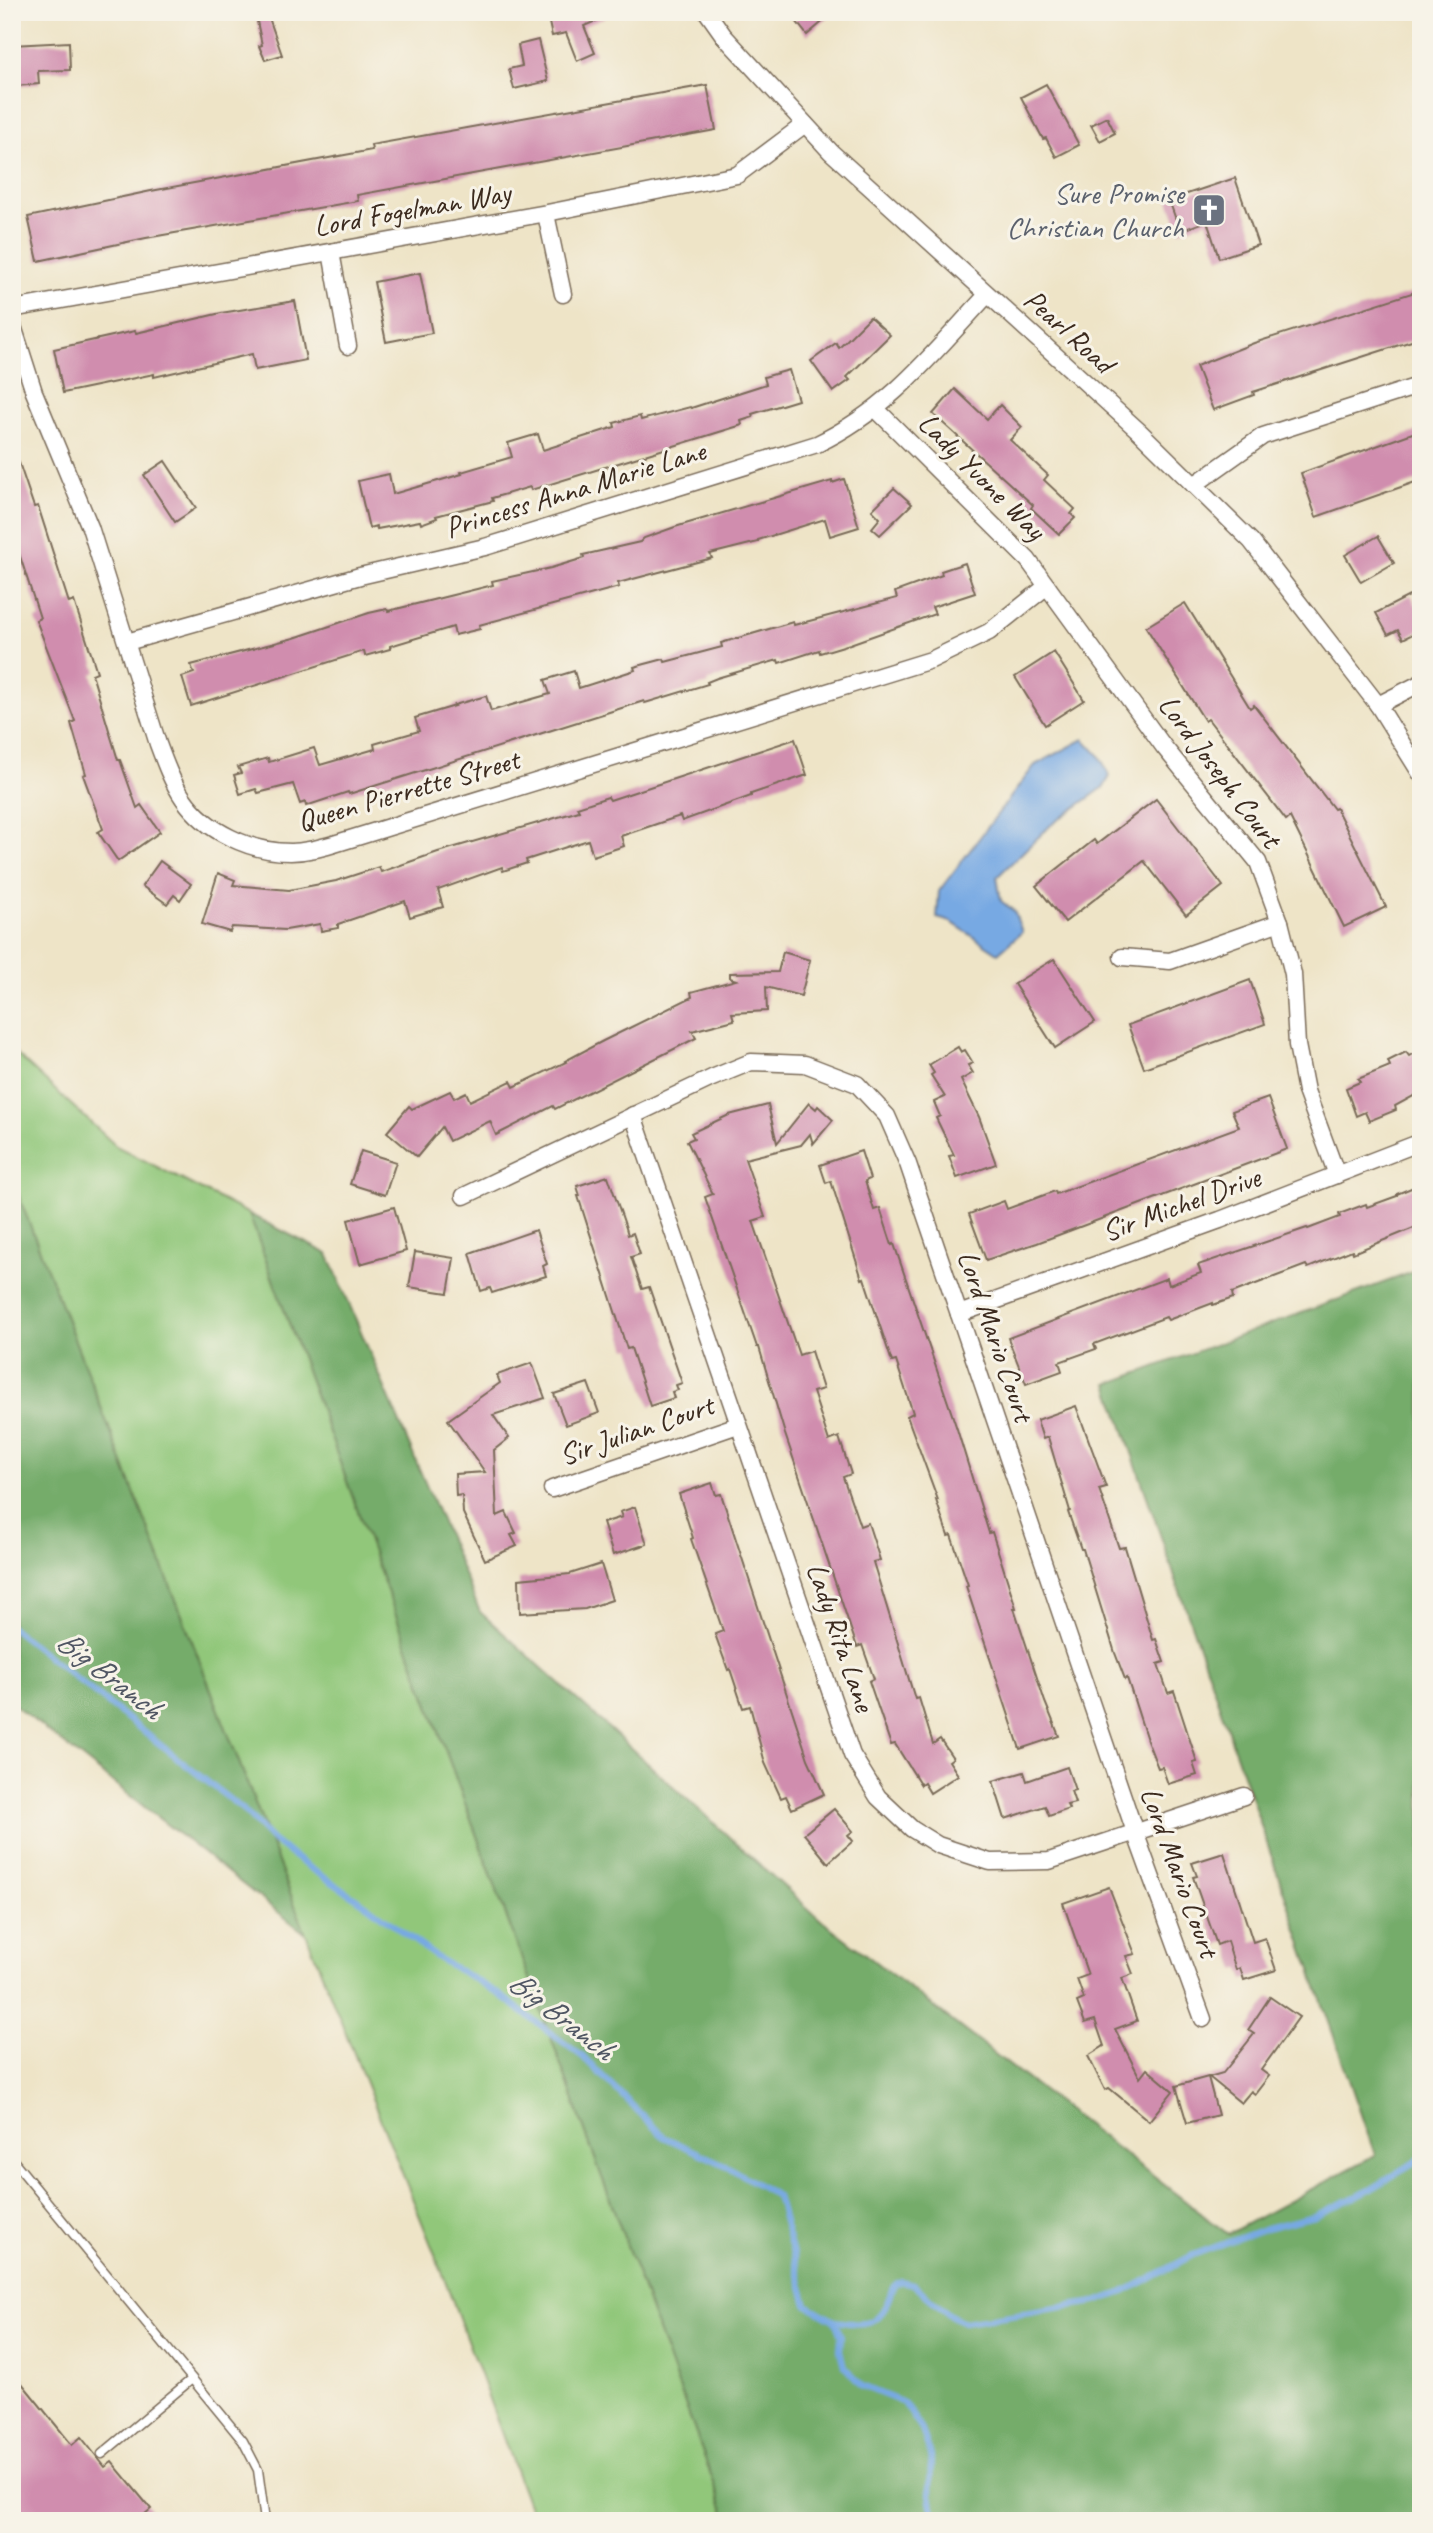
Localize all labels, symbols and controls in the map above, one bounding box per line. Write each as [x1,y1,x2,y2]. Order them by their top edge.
street label: Lord Fogelman Way [311,173,516,245]
place label: Sure Promise Christian Church [1007,174,1186,246]
church icon: Sure Promise Christian Church [1190,191,1228,229]
street label: Pearl Road [1016,281,1125,384]
street label: Lady Yvone Way [910,404,1055,549]
street label: Princess Anna Marie Lane [440,431,712,547]
street label: Lord Joseph Court [1150,687,1292,857]
street label: Queen Pierrette Street [293,739,526,840]
street label: Sir Michel Drive [1097,1157,1267,1250]
street label: Lord Mario Court [949,1246,1044,1429]
street label: Sir Julian Court [554,1385,721,1474]
street label: Lady Rita Lane [798,1558,885,1718]
water label: Big Branch [49,1620,173,1730]
street label: Lord Mario Court [1132,1782,1229,1965]
water label: Big Branch [501,1961,625,2071]

